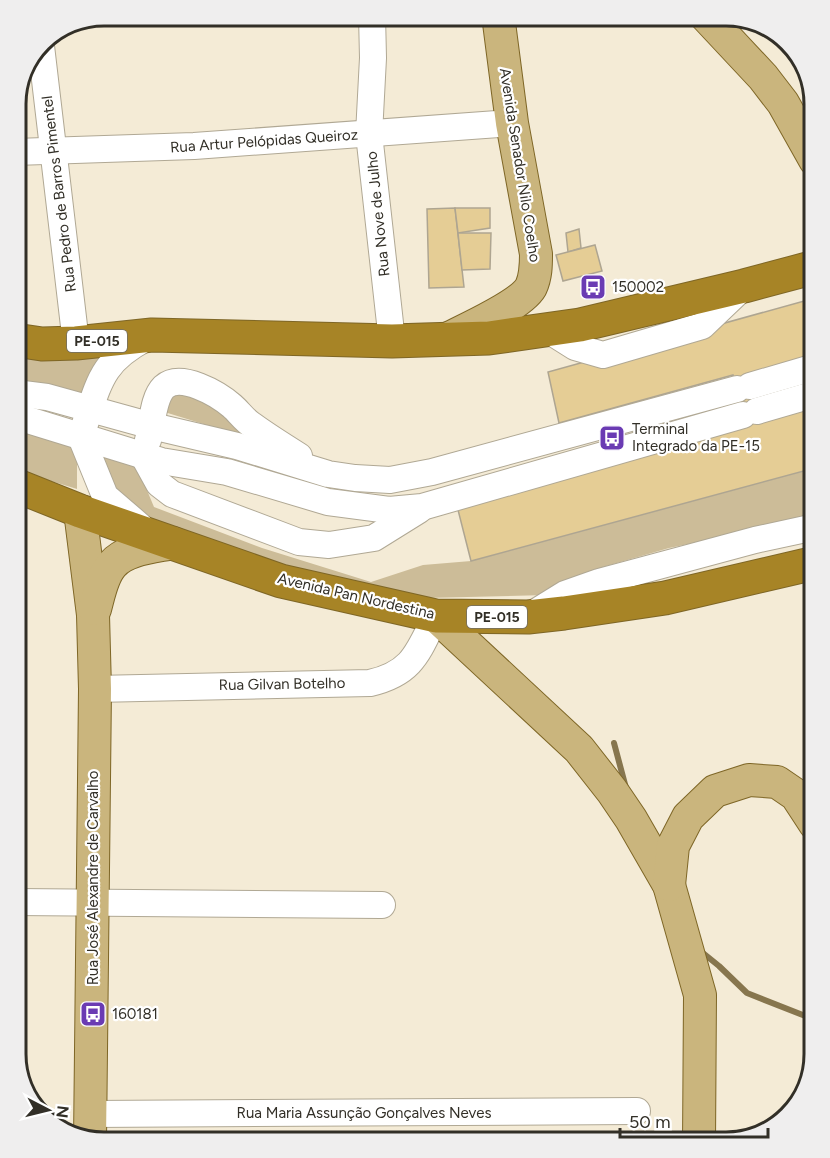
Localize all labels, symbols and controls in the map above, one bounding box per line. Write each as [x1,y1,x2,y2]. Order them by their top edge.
street label: Avenida Senador Nilo Coelho [496,67,544,264]
street label: Rua Pedro de Barros Pimentel [38,95,80,293]
street label: Rua Artur Pelópidas Queiroz [169,125,359,157]
street label: Rua Nove de Julho [362,150,394,278]
bus stop icon: 150002 [578,272,608,302]
place label: 150002 [612,278,664,296]
road number: PE-015 [67,330,127,352]
place label: Terminal Integrado da PE-15 [632,420,760,455]
bus stop icon: Terminal Integrado da PE-15 [597,423,627,453]
street label: Avenida Pan Nordestina [276,569,436,623]
road number: PE-015 [467,606,527,628]
street label: Rua Gilvan Botelho [218,674,346,694]
street label: Rua José Alexandre de Carvalho [84,770,102,985]
bus stop icon: 160181 [78,999,108,1029]
place label: 160181 [112,1005,158,1023]
north arrow [18,1080,78,1140]
scale bar [620,1101,768,1139]
text: N [52,1104,73,1119]
street label: Rua Maria Assunção Gonçalves Neves [237,1104,491,1122]
text: 50 m [629,1111,671,1133]

